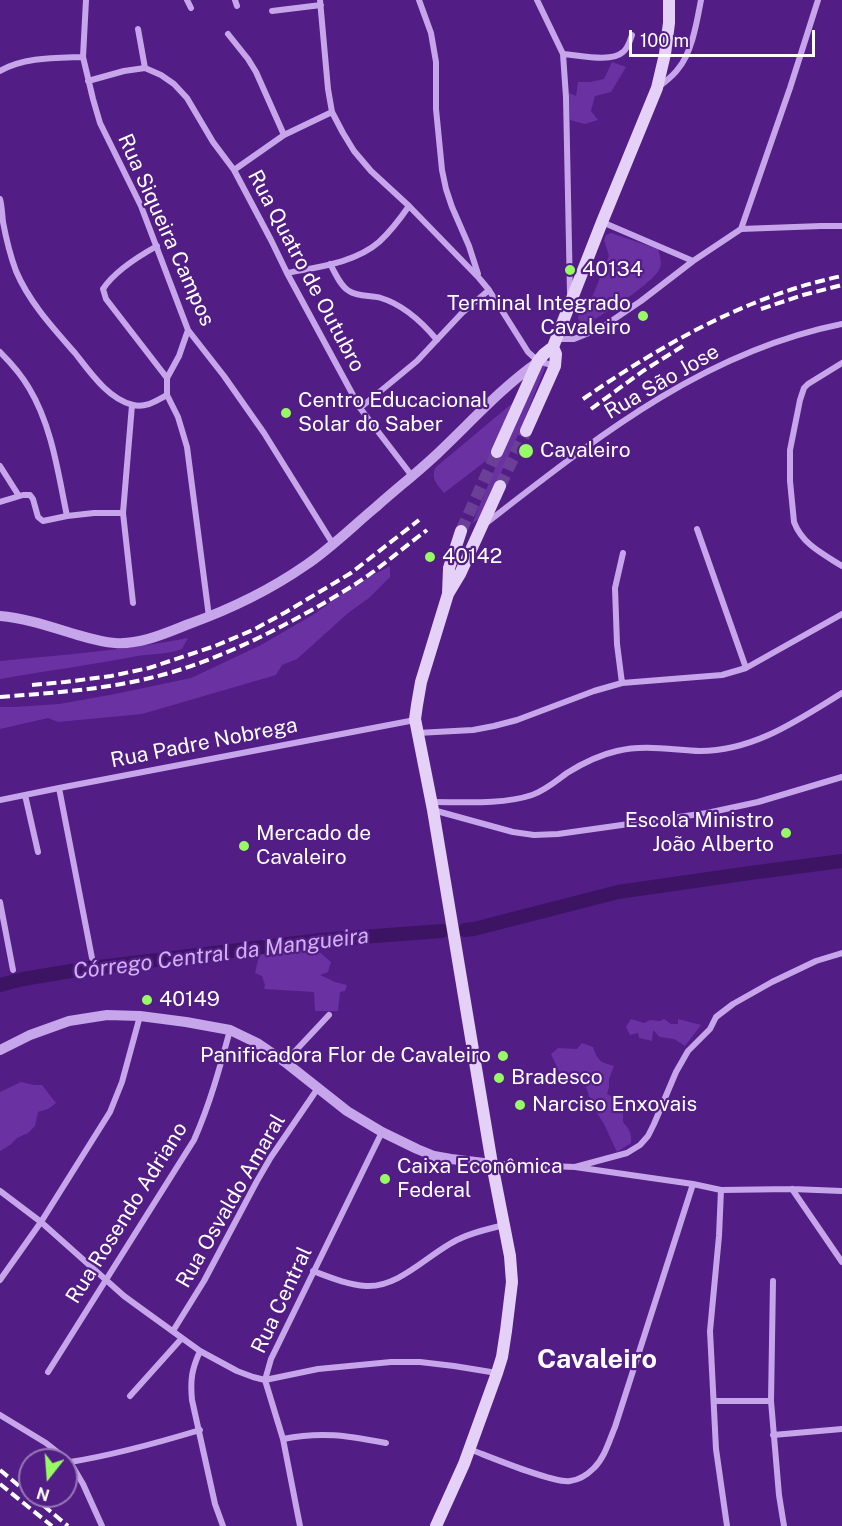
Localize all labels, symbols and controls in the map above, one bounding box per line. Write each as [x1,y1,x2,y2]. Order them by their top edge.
scale bar [632,18,818,56]
text: 100 m [640,30,689,51]
street label: Rua Siqueira Campos [112,130,220,330]
street label: Rua Quatro de Outubro [242,166,370,376]
place label: 40134 [582,257,643,283]
marker: 40134 [563,263,577,277]
place label: Terminal Integrado Cavaleiro [447,291,631,341]
marker: Terminal Integrado Cavaleiro [636,309,650,323]
street label: Rua São Jose [600,339,724,425]
place label: Centro Educacional Solar do Saber [298,388,488,438]
marker: Centro Educacional Solar do Saber [279,406,293,420]
place label: Cavaleiro [540,438,631,464]
marker: Cavaleiro [517,442,535,460]
place label: 40142 [442,544,502,570]
marker: 40142 [423,550,437,564]
street label: Rua Padre Nobrega [108,713,300,773]
place label: Escola Ministro João Alberto [625,808,774,858]
place label: Mercado de Cavaleiro [256,821,371,871]
marker: Escola Ministro João Alberto [779,826,793,840]
marker: Mercado de Cavaleiro [237,839,251,853]
water label: Córrego Central da Mangueira [72,923,370,985]
place label: 40149 [159,987,220,1013]
marker: 40149 [140,993,154,1007]
place label: Panificadora Flor de Cavaleiro [200,1043,491,1069]
marker: Panificadora Flor de Cavaleiro [496,1049,510,1063]
place label: Bradesco [511,1065,603,1091]
marker: Bradesco [492,1071,506,1085]
place label: Narciso Enxovais [532,1092,697,1118]
marker: Narciso Enxovais [513,1098,527,1112]
street label: Rua Osvaldo Amaral [171,1110,291,1292]
street label: Rua Rosendo Adriano [61,1118,193,1308]
place label: Caixa Econômica Federal [397,1154,563,1204]
marker: Caixa Econômica Federal [378,1172,392,1186]
street label: Rua Central [246,1243,318,1357]
district label: Cavaleiro [537,1344,657,1376]
north arrow [18,1448,78,1508]
text: N [34,1483,52,1505]

